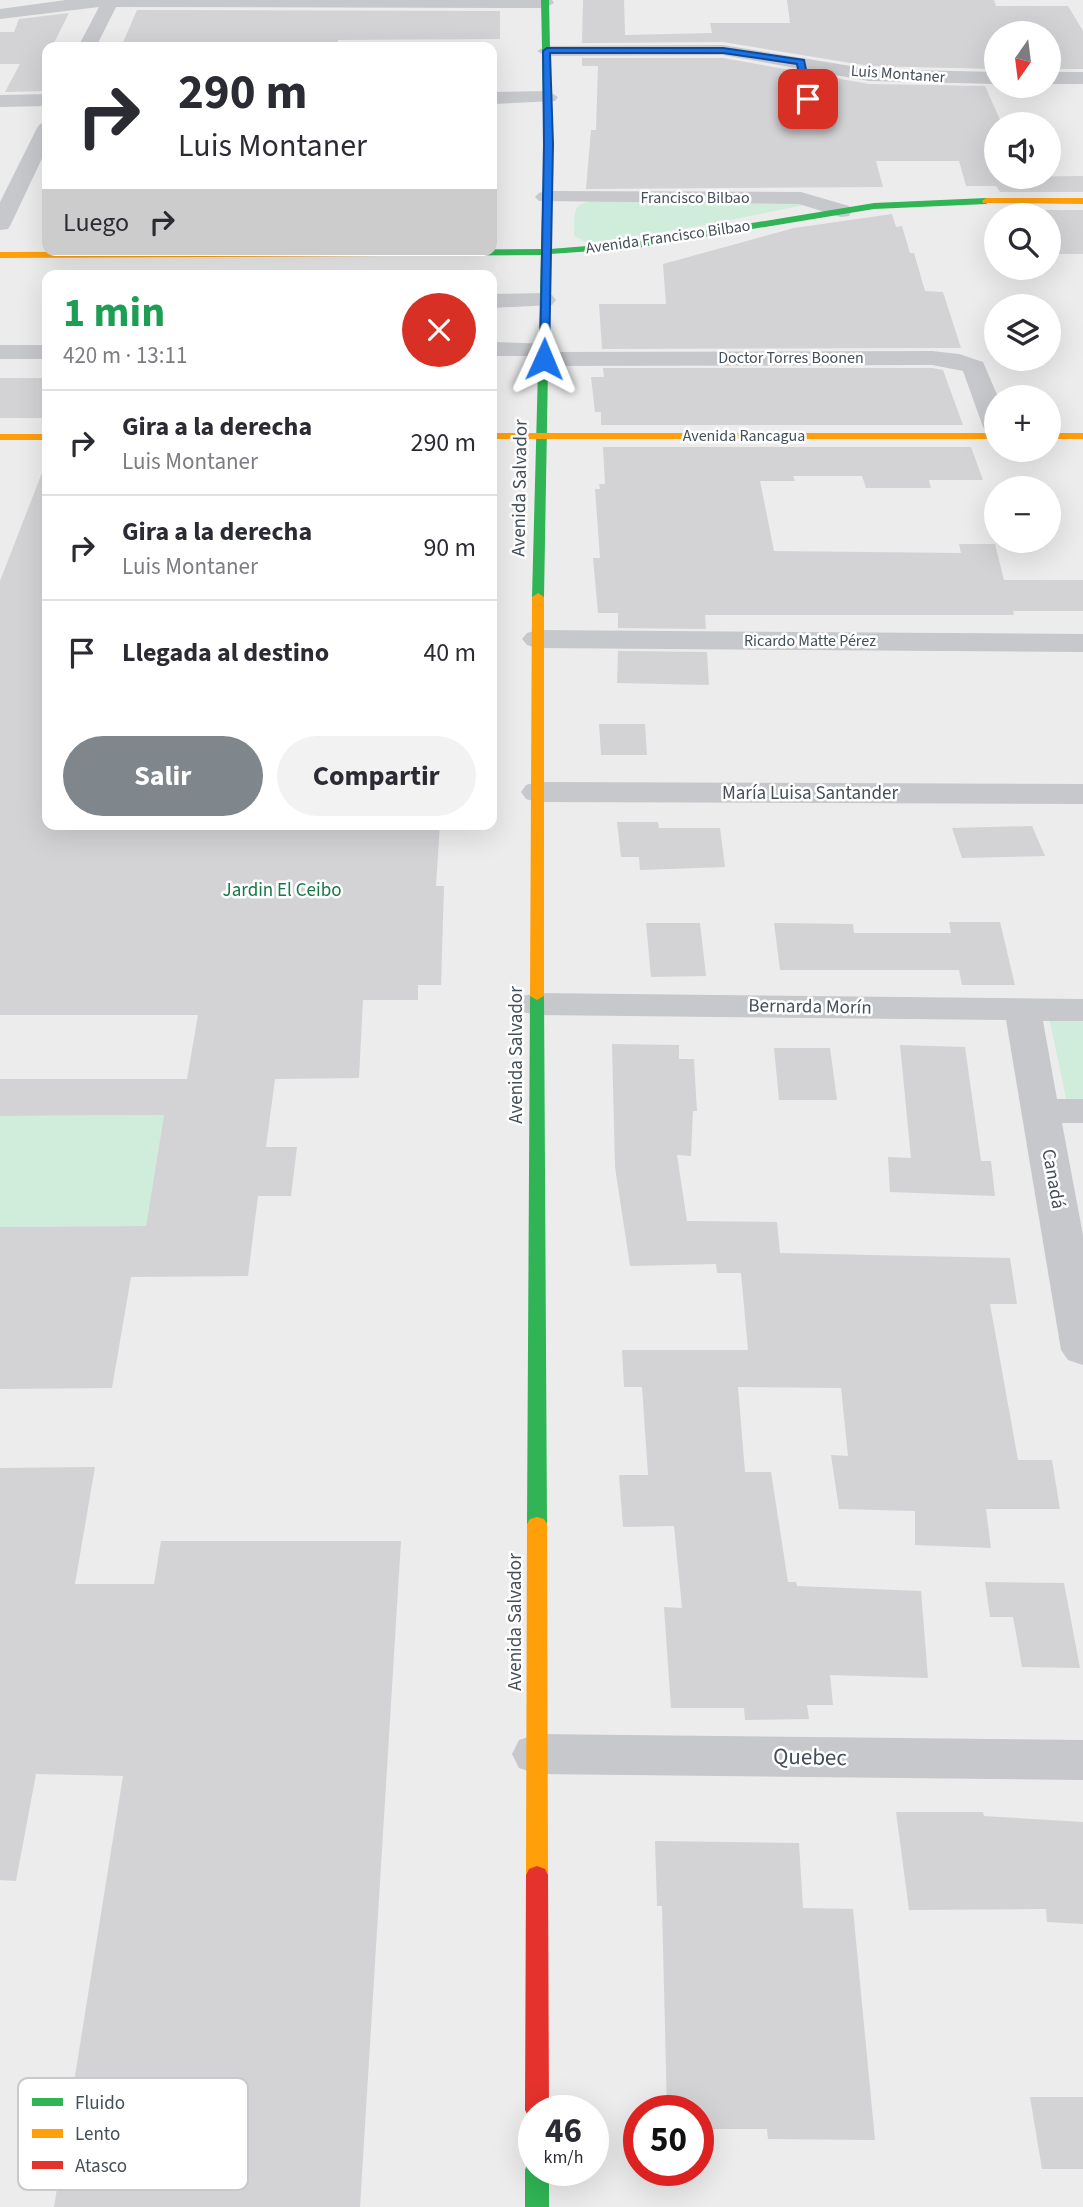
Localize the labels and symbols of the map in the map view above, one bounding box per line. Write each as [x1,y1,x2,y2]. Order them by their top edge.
north arrow [984,21,1060,98]
street label: Luis Montaner [850,60,946,88]
pin [778,69,838,129]
street label: Francisco Bilbao [640,187,750,209]
street label: Avenida Francisco Bilbao [584,215,752,259]
position arrow [507,322,581,396]
street label: Doctor Torres Boonen [718,347,864,369]
street label: Avenida Salvador [505,419,535,557]
street label: Avenida Rancagua [683,425,805,447]
street label: Ricardo Matte Pérez [744,630,876,652]
street label: María Luisa Santander [722,780,898,807]
park label: Jardin El Ceibo [223,877,341,904]
street label: Avenida Salvador [503,986,530,1124]
street label: Bernarda Morín [748,992,872,1022]
street label: Canadá [1034,1147,1072,1211]
street label: Avenida Salvador [502,1553,529,1691]
street label: Quebec [773,1740,847,1774]
legend [18,2078,248,2190]
text: Fluido [75,2090,125,2117]
speed limit sign: 50 [623,2095,714,2186]
text: Lento [75,2121,120,2148]
text: Atasco [75,2153,127,2180]

